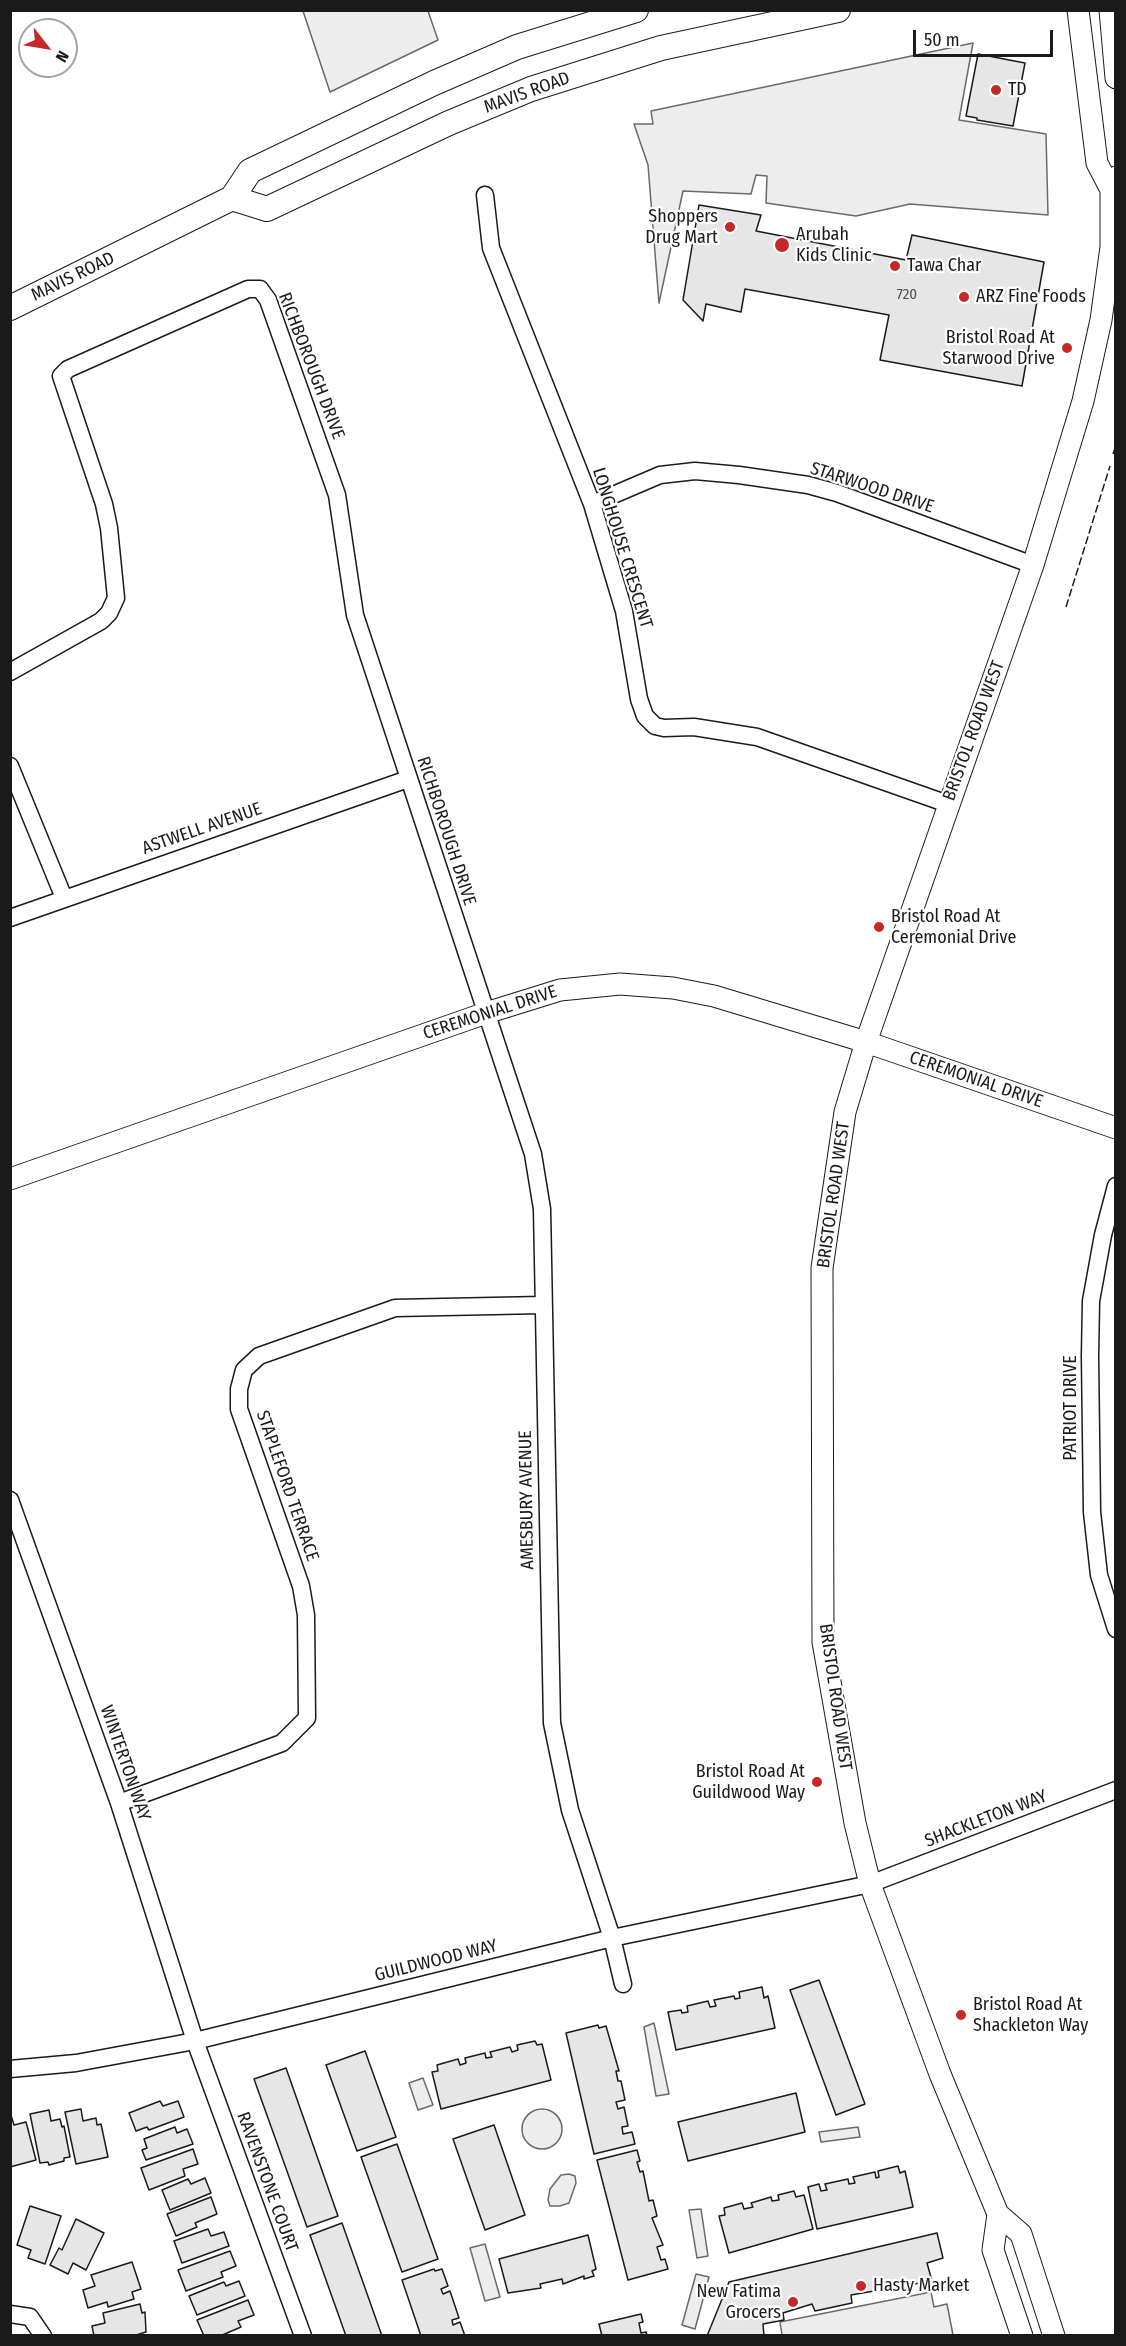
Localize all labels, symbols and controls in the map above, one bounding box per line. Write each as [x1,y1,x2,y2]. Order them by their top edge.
north arrow [18,18,78,78]
scale bar [916,18,1056,56]
text: 50 m [924,29,960,51]
text: N [52,47,73,66]
street label: MAVIS ROAD [481,68,573,118]
place label: TD [1008,79,1027,101]
marker: TD [989,83,1003,97]
place label: Shoppers Drug Mart [645,206,718,248]
marker: Shoppers Drug Mart [723,220,737,234]
place label: Arubah Kids Clinic [796,224,872,266]
marker: Arubah Kids Clinic [773,236,791,254]
street label: MAVIS ROAD [28,248,118,306]
place label: Tawa Char [907,255,981,277]
marker: Tawa Char [888,259,902,273]
house number: 720 [897,286,917,304]
place label: ARZ Fine Foods [976,286,1086,308]
street label: RICHBOROUGH DRIVE [273,290,349,442]
marker: ARZ Fine Foods [957,290,971,304]
place label: Bristol Road At Starwood Drive [943,327,1055,370]
marker: Bristol Road At Starwood Drive [1060,341,1074,355]
street label: STARWOOD DRIVE [808,458,936,518]
street label: LONGHOUSE CRESCENT [587,465,657,631]
street label: BRISTOL ROAD WEST [939,658,1009,804]
street label: RICHBOROUGH DRIVE [412,754,480,908]
street label: ASTWELL AVENUE [139,798,265,860]
place label: Bristol Road At Ceremonial Drive [891,906,1016,948]
marker: Bristol Road At Ceremonial Drive [872,920,886,934]
street label: CEREMONIAL DRIVE [420,981,560,1045]
street label: CEREMONIAL DRIVE [906,1047,1046,1113]
street label: BRISTOL ROAD WEST [813,1120,855,1270]
street label: PATRIOT DRIVE [1060,1355,1082,1461]
street label: STAPLEFORD TERRACE [251,1408,323,1564]
street label: AMESBURY AVENUE [515,1430,539,1570]
street label: BRISTOL ROAD WEST [814,1622,856,1772]
street label: WINTERTON WAY [95,1702,155,1824]
place label: Bristol Road At Guildwood Way [692,1761,805,1804]
marker: Bristol Road At Guildwood Way [810,1775,824,1789]
street label: SHACKLETON WAY [922,1786,1050,1852]
street label: GUILDWOOD WAY [372,1935,500,1987]
place label: Bristol Road At Shackleton Way [973,1994,1088,2036]
marker: Bristol Road At Shackleton Way [954,2008,968,2022]
street label: RAVENSTONE COURT [232,2109,302,2255]
place label: Hasty Market [873,2275,969,2297]
marker: Hasty Market [854,2279,868,2293]
place label: New Fatima Grocers [696,2281,781,2324]
marker: New Fatima Grocers [786,2295,800,2309]

